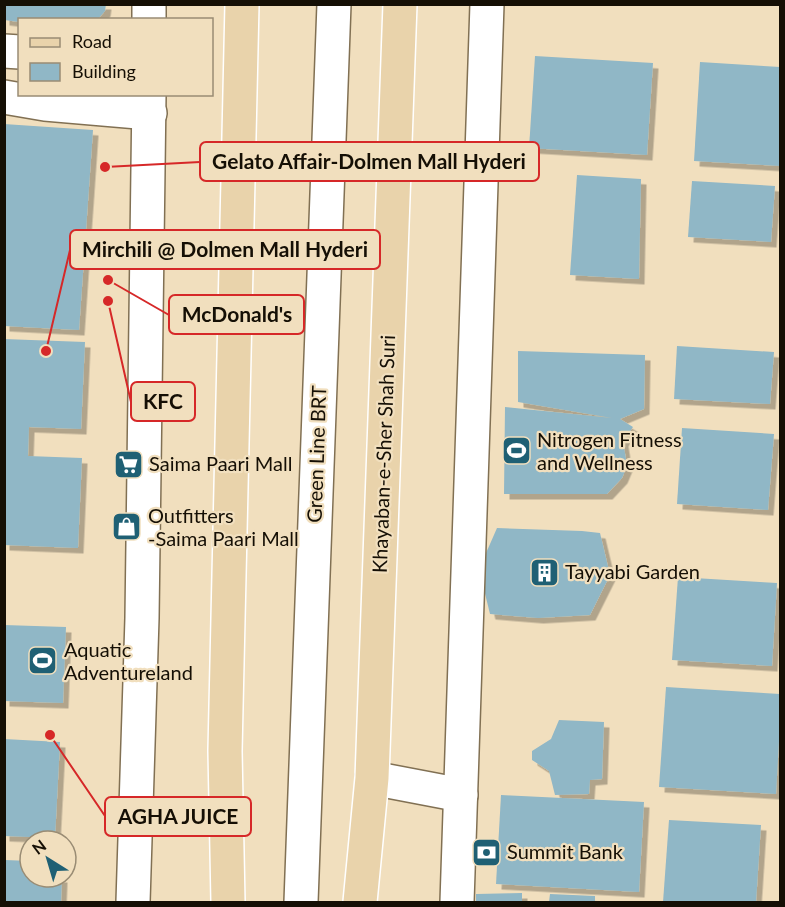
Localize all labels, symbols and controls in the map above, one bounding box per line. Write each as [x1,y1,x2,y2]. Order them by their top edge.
legend [18,18,213,96]
text: Road [72,30,112,52]
text: Building [72,60,136,82]
callout: Gelato Affair-Dolmen Mall Hyderi [200,142,539,181]
text: Gelato Affair-Dolmen Mall Hyderi [212,148,526,173]
callout: Mirchili @ Dolmen Mall Hyderi [70,230,380,269]
text: Mirchili @ Dolmen Mall Hyderi [82,236,368,261]
callout: McDonald's [169,295,304,334]
text: McDonald's [182,301,292,326]
street label: Khayaban-e-Sher Shah Suri [367,335,399,573]
callout: KFC [131,382,195,421]
street label: Green Line BRT [302,385,330,523]
text: KFC [143,388,183,413]
place label: Nitrogen Fitness and Wellness [537,427,682,474]
sports icon: Nitrogen Fitness and Wellness [500,435,532,467]
supermarket icon: Saima Paari Mall [112,448,144,480]
place label: Saima Paari Mall [149,451,292,475]
place label: Outfitters -Saima Paari Mall [148,503,299,550]
shop icon: Outfitters -Saima Paari Mall [111,511,143,543]
building icon: Tayyabi Garden [528,556,560,588]
place label: Tayyabi Garden [565,559,700,583]
place label: Aquatic Adventureland [64,637,193,684]
sports icon: Aquatic Adventureland [27,645,59,677]
callout: AGHA JUICE [105,797,251,836]
text: AGHA JUICE [117,803,238,828]
north arrow [18,829,78,889]
text: N [28,835,49,858]
bank icon: Summit Bank [470,836,502,868]
place label: Summit Bank [507,839,624,863]

